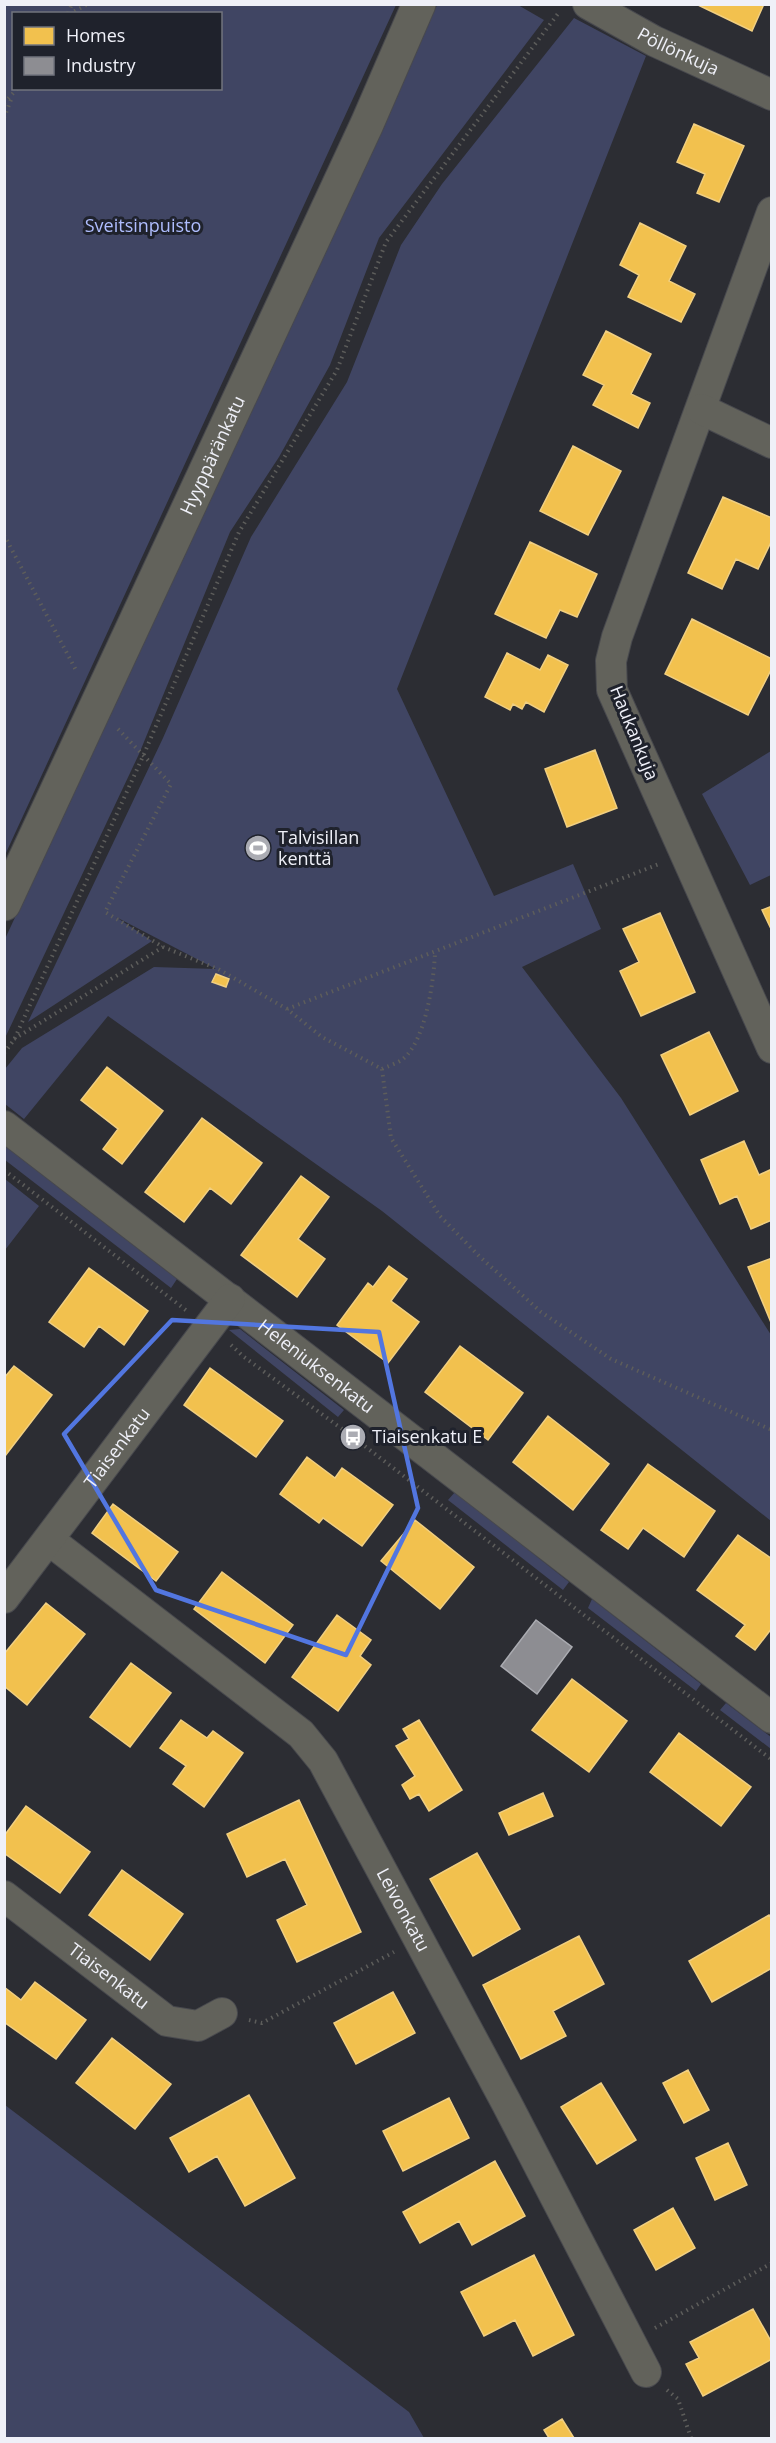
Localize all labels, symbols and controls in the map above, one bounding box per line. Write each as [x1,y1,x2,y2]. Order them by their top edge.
legend [12,12,222,90]
street label: Pöllönkuja [633,21,723,80]
text: Homes [66,23,125,47]
text: Industry [66,53,136,77]
park label: Sveitsinpuisto [85,213,201,237]
street label: Hyyppäränkatu [174,391,250,518]
street label: Haukankuja [605,682,665,783]
place label: Talvisillan kenttä [278,825,359,870]
sports icon: Talvisillan kenttä [243,833,273,863]
street label: Heleniuksenkatu [254,1313,380,1418]
street label: Tiaisenkatu [78,1402,155,1493]
bus stop icon: Tiaisenkatu E [338,1422,368,1452]
place label: Tiaisenkatu E [372,1424,482,1448]
street label: Leivonkatu [372,1863,436,1956]
street label: Tiaisenkatu [64,1937,155,2014]

